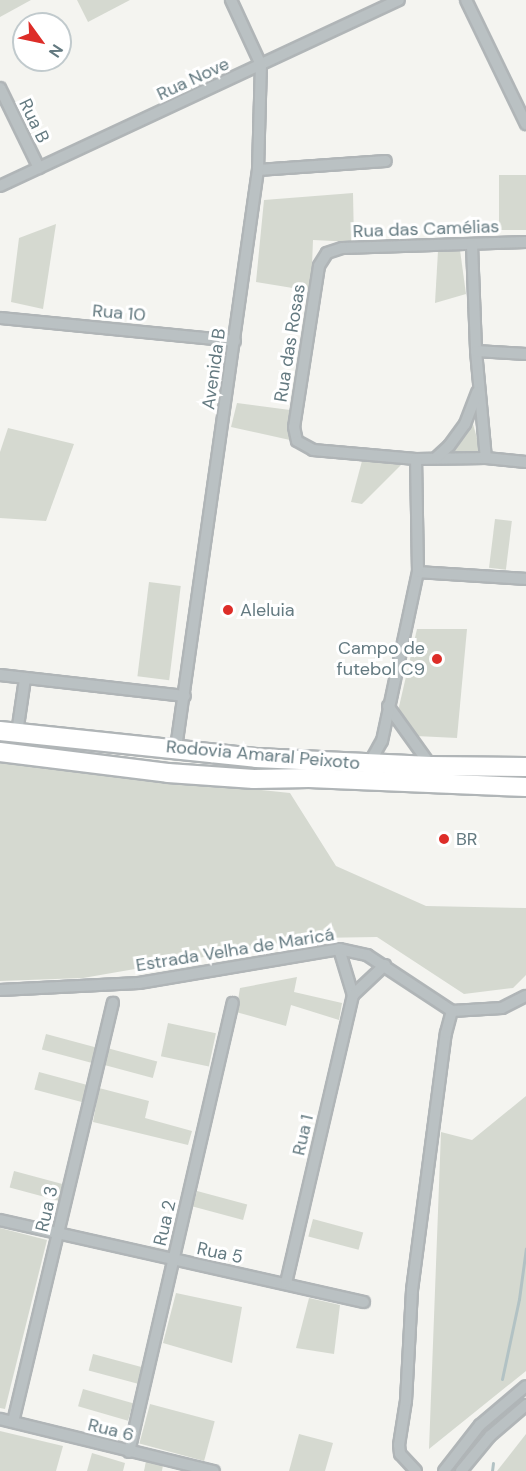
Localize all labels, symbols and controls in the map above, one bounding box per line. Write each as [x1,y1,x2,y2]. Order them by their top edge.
north arrow [12,12,72,72]
text: N [44,40,68,62]
street label: Rua Nove [153,53,233,105]
street label: Rua B [14,95,54,147]
street label: Rua das Camélias [352,216,500,242]
street label: Rua das Rosas [270,282,310,404]
street label: Rua 10 [91,300,147,326]
street label: Avenida B [198,327,230,411]
place label: Aleluia [240,599,295,621]
marker: Aleluia [221,603,235,617]
place label: Campo de futebol C9 [337,638,425,680]
marker: Campo de futebol C9 [430,652,444,666]
street label: Rodovia Amaral Peixoto [165,736,361,774]
place label: BR [456,828,478,850]
marker: BR [437,832,451,846]
street label: Estrada Velha de Maricá [134,924,336,976]
street label: Rua 1 [288,1112,318,1158]
street label: Rua 3 [31,1184,63,1234]
street label: Rua 2 [149,1198,181,1248]
street label: Rua 5 [195,1238,245,1268]
street label: Rua 6 [86,1414,136,1446]

